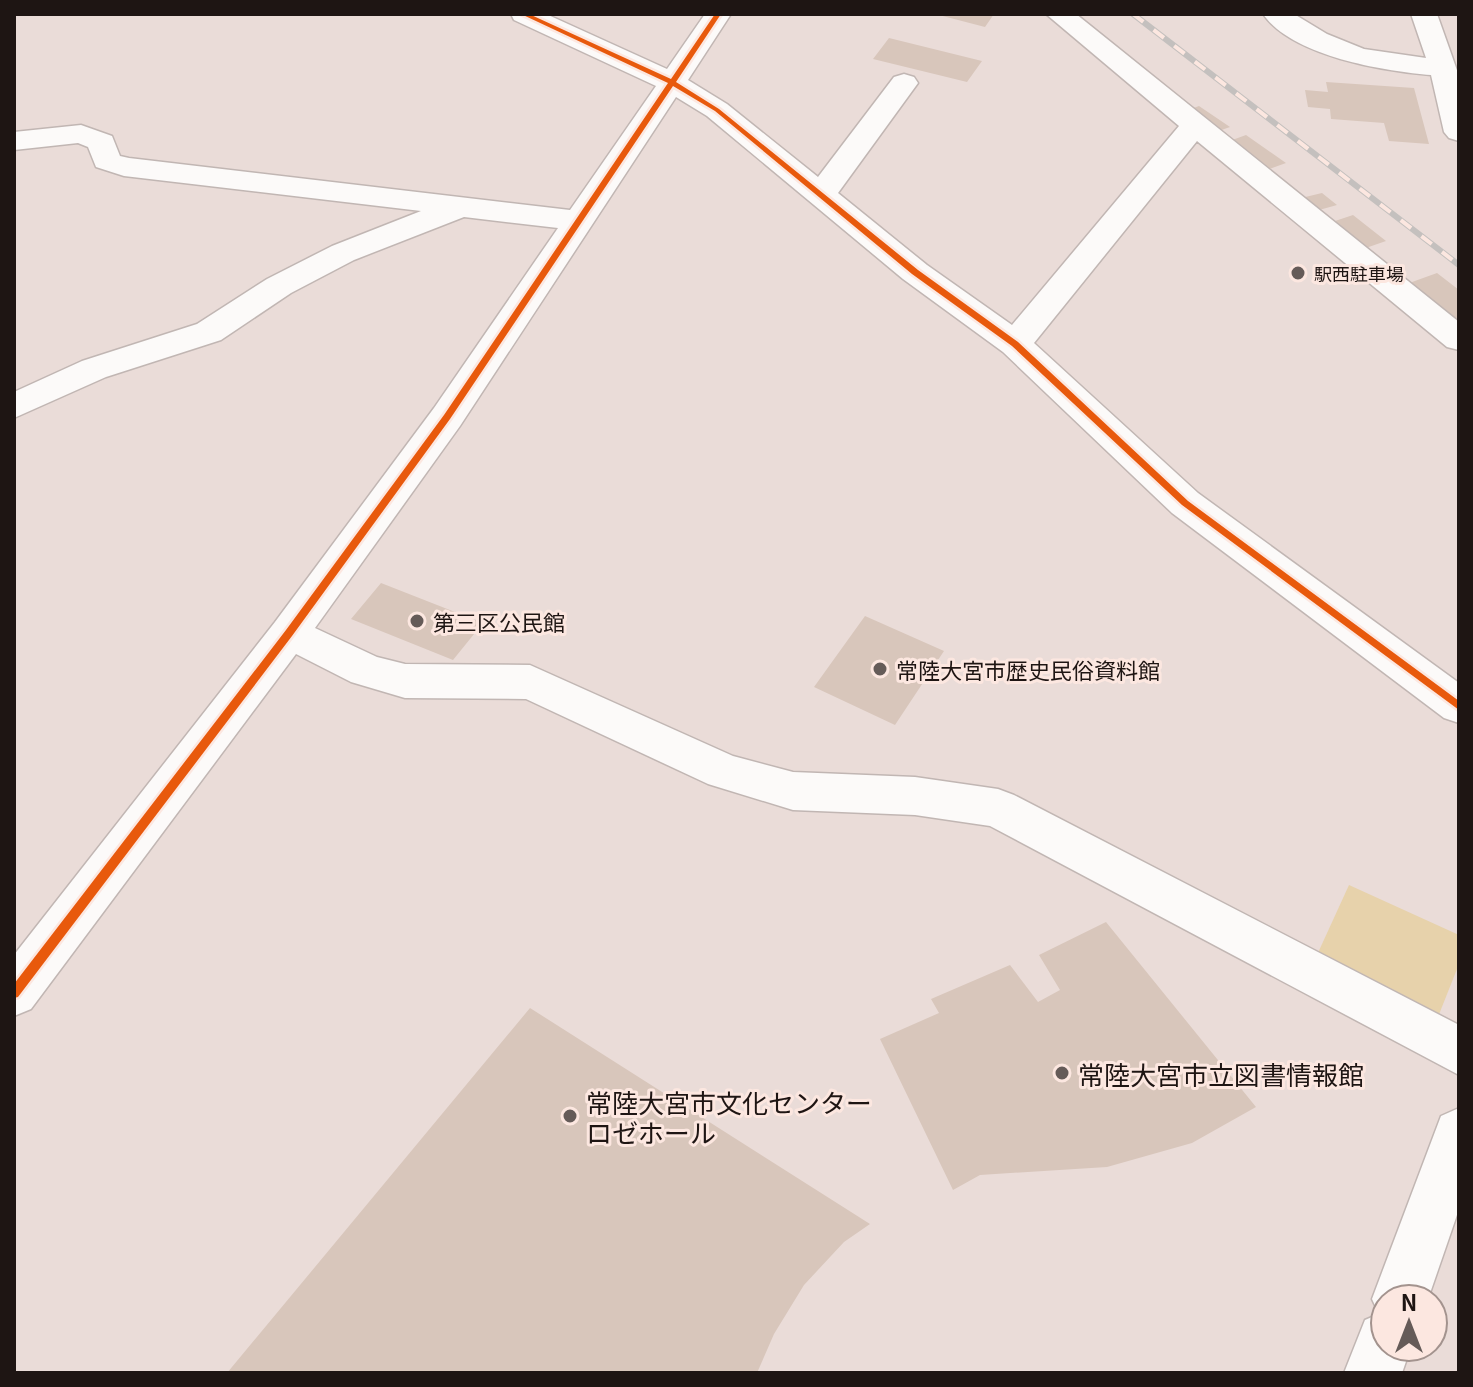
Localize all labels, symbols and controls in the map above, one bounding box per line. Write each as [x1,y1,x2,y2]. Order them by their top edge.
place label: 駅西駐車場 [1314,260,1404,286]
marker: 駅西駐車場 [1289,264,1307,282]
place label: 第三区公民館 [433,605,565,637]
marker: 第三区公民館 [408,612,426,630]
place label: 常陸大宮市歴史民俗資料館 [896,653,1160,685]
marker: 常陸大宮市歴史民俗資料館 [871,660,889,678]
place label: 常陸大宮市立図書情報館 [1078,1055,1364,1092]
marker: 常陸大宮市立図書情報館 [1053,1064,1071,1082]
place label: 常陸大宮市文化センター ロゼホール [586,1083,872,1150]
marker: 常陸大宮市文化センター ロゼホール [561,1107,579,1125]
north arrow [1369,1283,1449,1363]
text: N [1401,1285,1417,1317]

